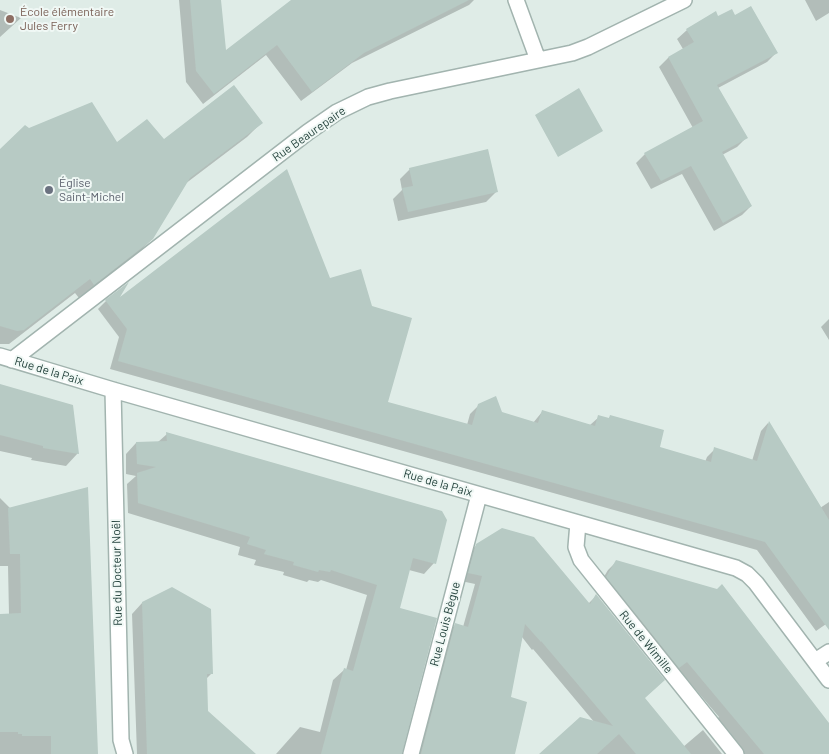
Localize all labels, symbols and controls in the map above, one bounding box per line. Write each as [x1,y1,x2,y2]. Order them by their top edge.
place label: École élémentaire Jules Ferry [20,5,114,33]
marker: École élémentaire Jules Ferry [4,13,16,25]
street label: Rue Beaurepaire [270,103,348,165]
place label: Église Saint-Michel [59,176,124,204]
marker: Église Saint-Michel [43,184,55,196]
street label: Rue de la Paix [13,354,85,388]
street label: Rue de la Paix [402,466,474,500]
street label: Rue du Docteur Noël [109,520,125,626]
street label: Rue Louis Bègue [427,580,463,668]
street label: Rue de Wimille [616,608,676,676]

